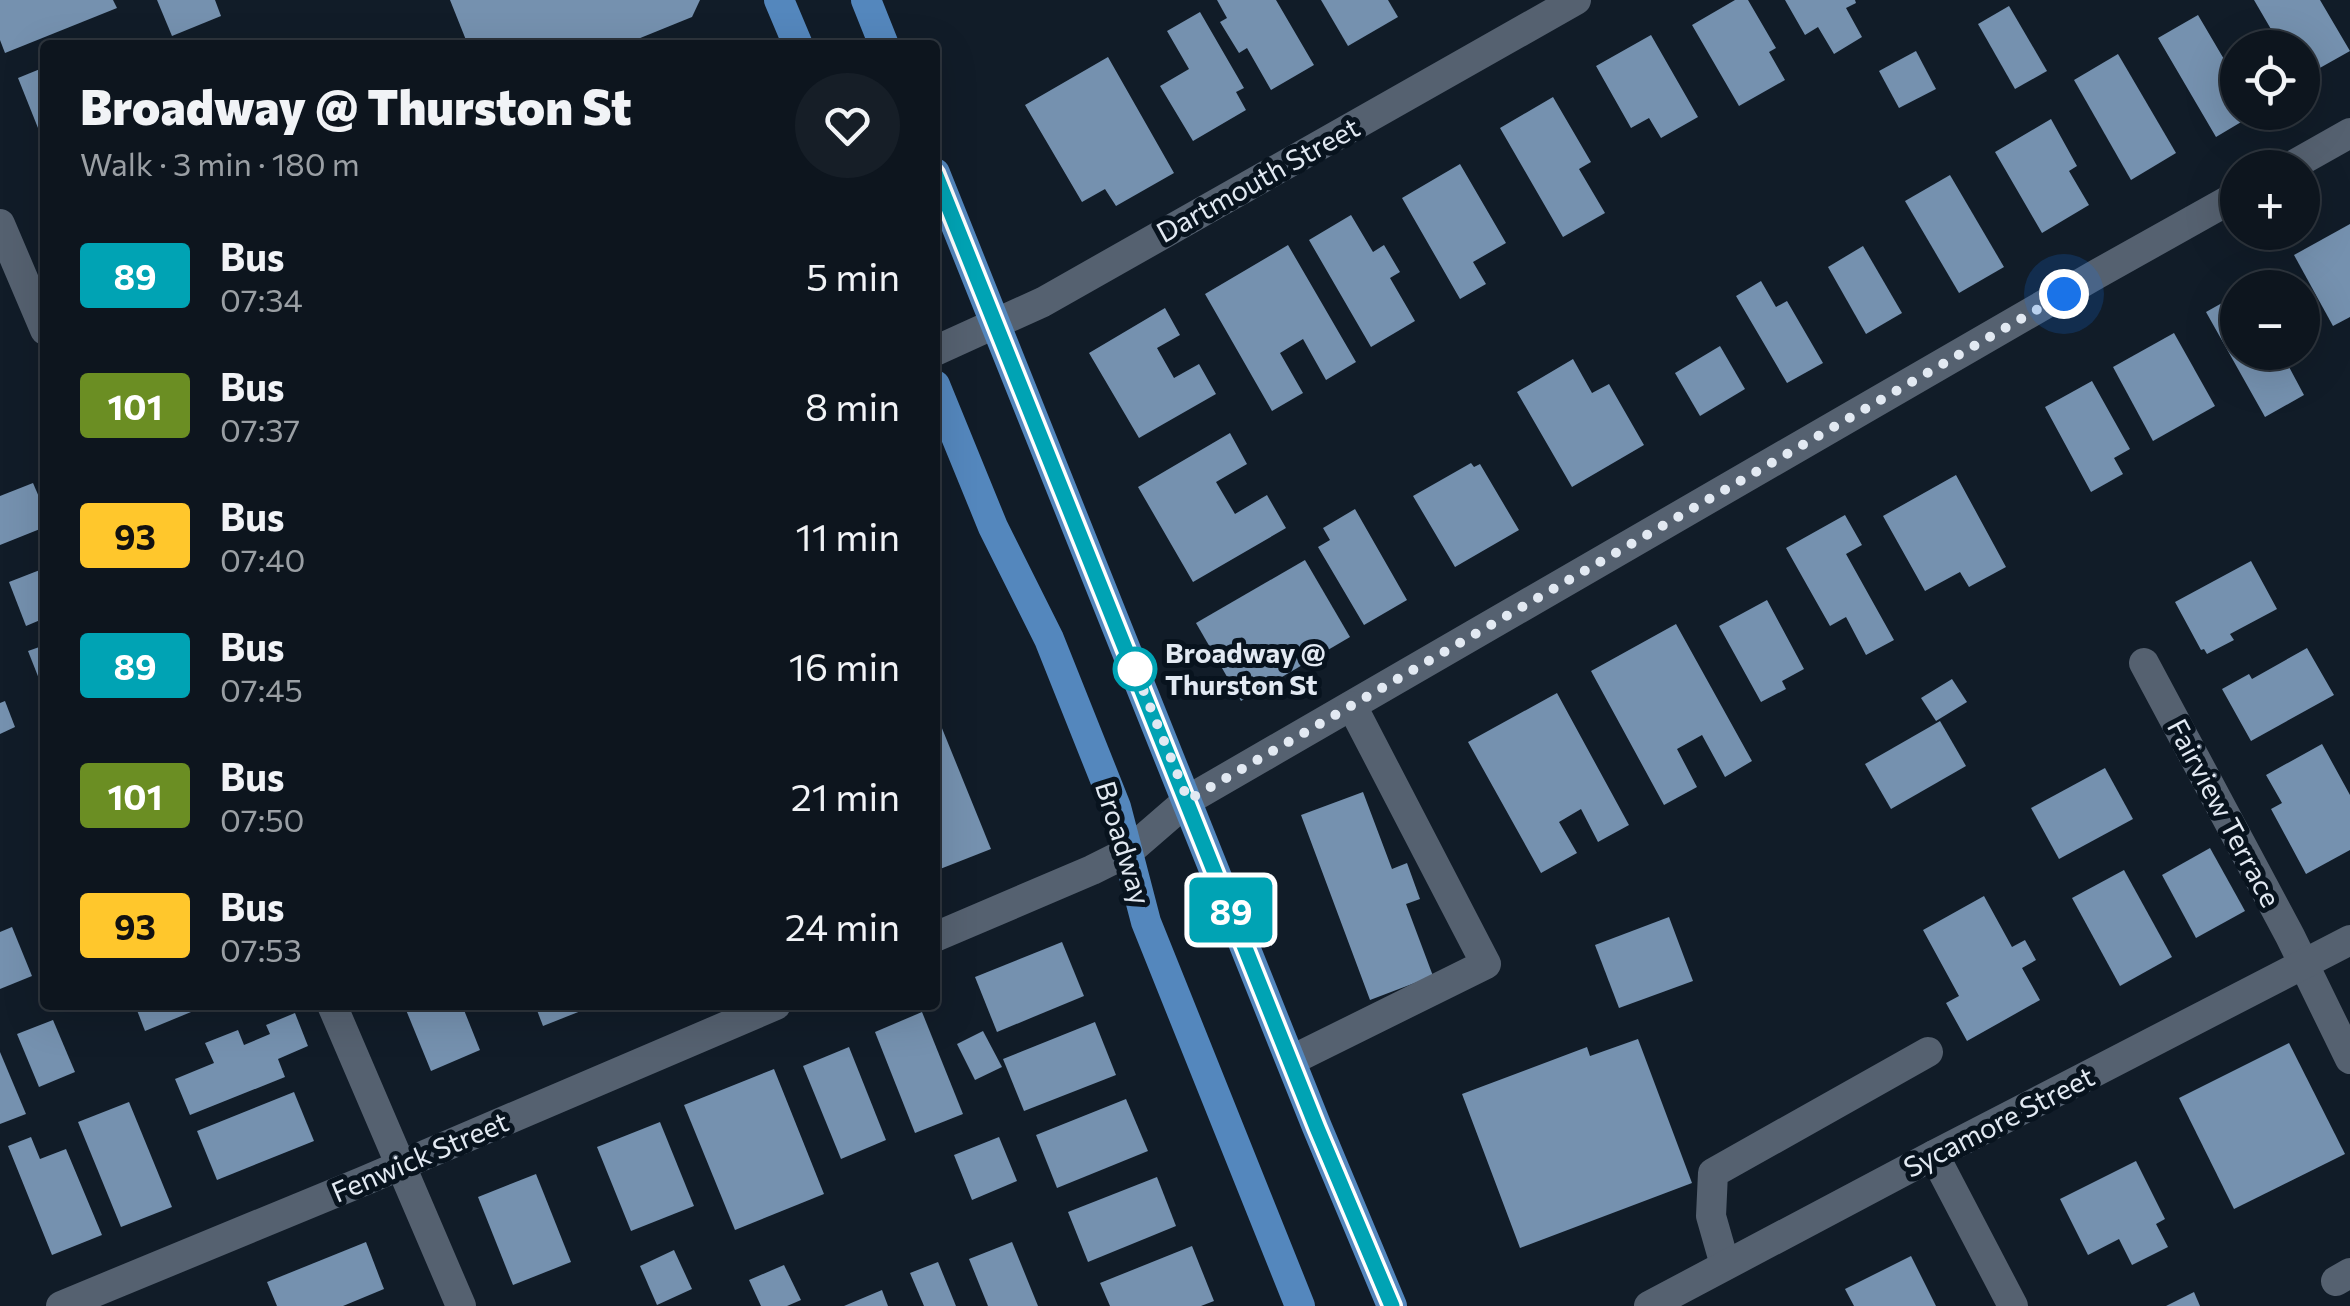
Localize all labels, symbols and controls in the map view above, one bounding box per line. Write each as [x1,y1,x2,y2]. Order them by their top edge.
map controls [2220,30,2320,370]
button: locate [2220,30,2320,130]
button: heart [795,73,900,178]
text: Broadway @ Thurston St [80,76,632,135]
street label: Dartmouth Street [1150,109,1365,249]
text: Walk · 3 min · 180 m [80,143,360,183]
button: + [2220,150,2320,250]
text: Bus [220,232,285,279]
text: 5 min [806,252,900,299]
text: 89 [113,254,157,297]
your location [2039,269,2089,319]
button: − [2220,270,2320,370]
text: 07:34 [220,279,303,319]
text: Bus [220,362,285,409]
text: 8 min [805,382,900,429]
text: 101 [108,384,162,427]
text: 07:37 [220,409,300,449]
text: Bus [220,492,285,539]
text: 11 min [796,512,900,559]
text: 93 [114,514,156,557]
text: 07:40 [220,539,305,579]
text: Bus [220,622,285,669]
place label: Broadway @ Thurston St [1165,635,1326,701]
text: 16 min [789,642,900,689]
text: 89 [113,644,157,687]
marker: Broadway @ Thurston St [1114,648,1156,690]
text: 07:45 [220,669,303,709]
street label: Fairview Terrace [2161,713,2289,912]
text: Bus [220,752,285,799]
text: 21 min [791,772,900,819]
text: 101 [108,774,162,817]
street label: Broadway [1089,777,1159,909]
text: 07:50 [220,799,304,839]
line badge: 89 [1186,878,1276,942]
text: Bus [220,882,285,929]
text: 89 [1209,889,1253,932]
text: 24 min [785,902,900,949]
text: 93 [114,904,156,947]
text: 07:53 [220,929,302,969]
street label: Sycamore Street [1898,1058,2100,1184]
street label: Fenwick Street [326,1103,513,1209]

